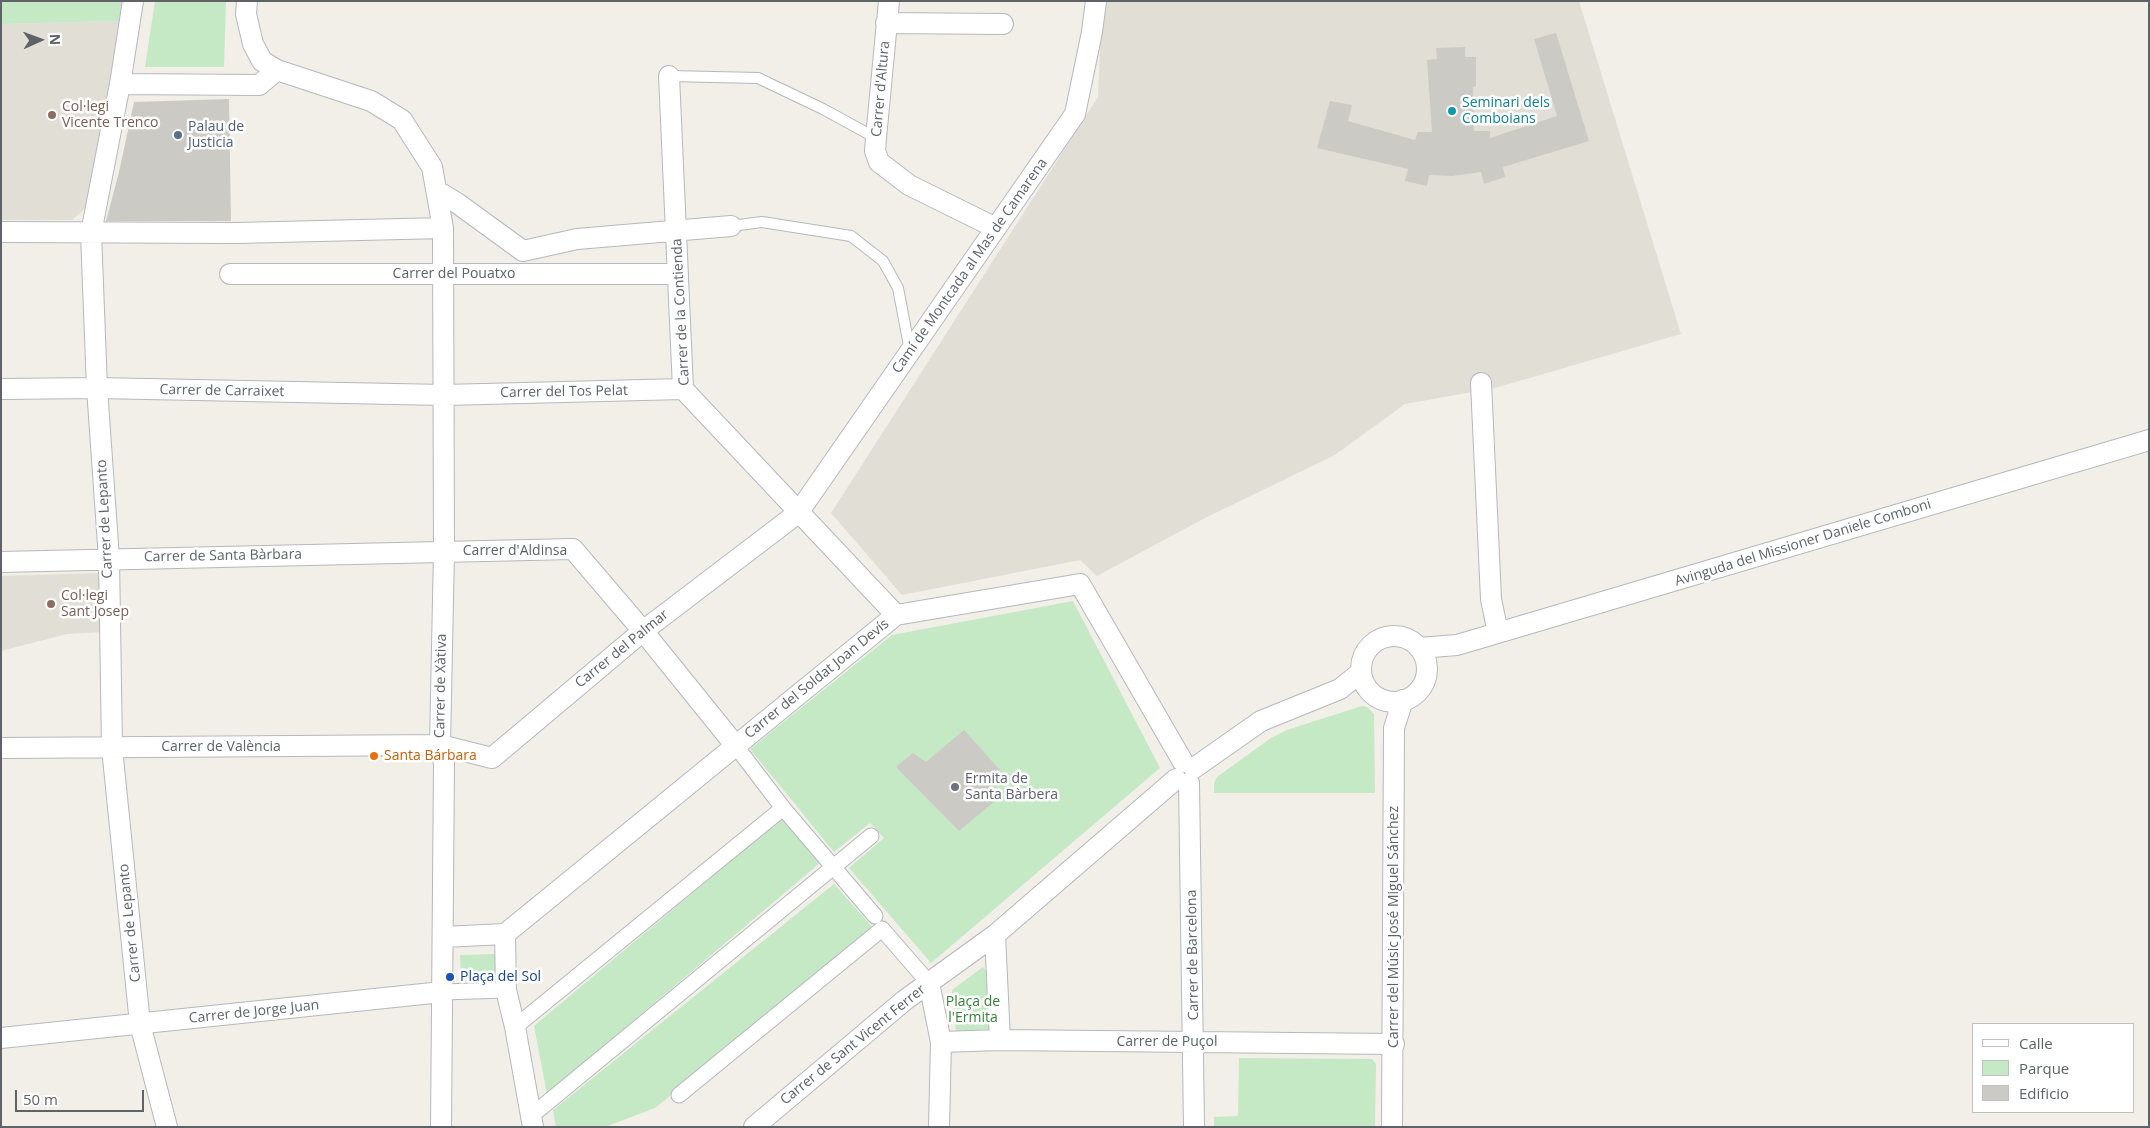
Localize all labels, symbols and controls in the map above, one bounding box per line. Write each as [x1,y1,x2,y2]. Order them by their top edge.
north arrow [15,15,65,65]
text: N [46,33,65,45]
street label: Carrer d'Altura [868,40,894,138]
place label: Seminari dels Comboians [1462,95,1550,128]
place label: Col·legi Vicente Trenco [62,99,159,132]
marker: Seminari dels Comboians [1446,105,1458,117]
marker: Col·legi Vicente Trenco [46,109,58,121]
place label: Palau de Justicia [188,119,244,152]
marker: Palau de Justicia [172,129,184,141]
street label: Camí de Montcada al Mas de Camarena [889,155,1051,377]
street label: Carrer de la Contienda [669,238,693,386]
street label: Carrer del Pouatxo [393,266,515,282]
street label: Carrer de Carraixet [159,382,285,400]
street label: Carrer del Tos Pelat [500,382,628,402]
street label: Carrer de Lepanto [94,459,116,579]
street label: Avinguda del Missioner Daniele Comboni [1673,496,1933,590]
street label: Carrer d'Aldinsa [463,543,567,559]
street label: Carrer de Santa Bàrbara [144,546,302,566]
place label: Col·legi Sant Josep [61,588,129,620]
marker: Col·legi Sant Josep [45,598,57,610]
street label: Carrer del Palmar [572,606,672,692]
street label: Carrer del Soldat Joan Devís [741,616,893,742]
street label: Carrer de Xàtiva [432,634,450,738]
street label: Carrer de València [161,739,281,755]
place label: Santa Bárbara [384,748,477,764]
marker: Santa Bárbara [368,750,380,762]
place label: Ermita de Santa Bàrbera [965,771,1058,804]
marker: Ermita de Santa Bàrbera [949,781,961,793]
street label: Carrer del Músic José Miguel Sánchez [1386,806,1402,1048]
street label: Carrer de Lepanto [115,863,145,983]
street label: Carrer de Barcelona [1183,889,1203,1021]
place label: Plaça del Sol [460,969,541,985]
marker: Plaça del Sol [444,971,456,983]
street label: Carrer de Sant Vicent Ferrer [777,981,929,1109]
park label: Plaça de l'Ermita [946,994,1000,1026]
street label: Carrer de Jorge Juan [188,997,320,1027]
legend [1972,1023,2135,1113]
text: Calle [2019,1033,2053,1053]
street label: Carrer de Puçol [1117,1034,1217,1050]
text: Parque [2019,1058,2069,1078]
scale bar [18,1080,146,1112]
text: Edificio [2019,1083,2069,1103]
text: 50 m [23,1089,58,1109]

